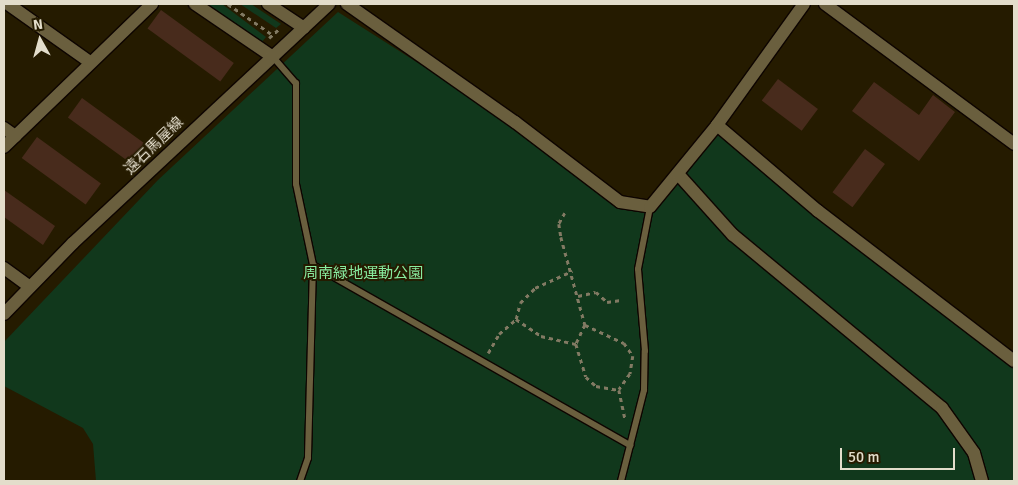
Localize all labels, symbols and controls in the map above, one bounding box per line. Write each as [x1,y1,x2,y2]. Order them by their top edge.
north arrow [15,15,65,65]
text: N [32,16,44,34]
street label: 遠石馬屋線 [121,113,187,179]
park label: 周南緑地運動公園 [303,265,423,283]
scale bar [843,438,958,470]
text: 50 m [848,448,879,466]

